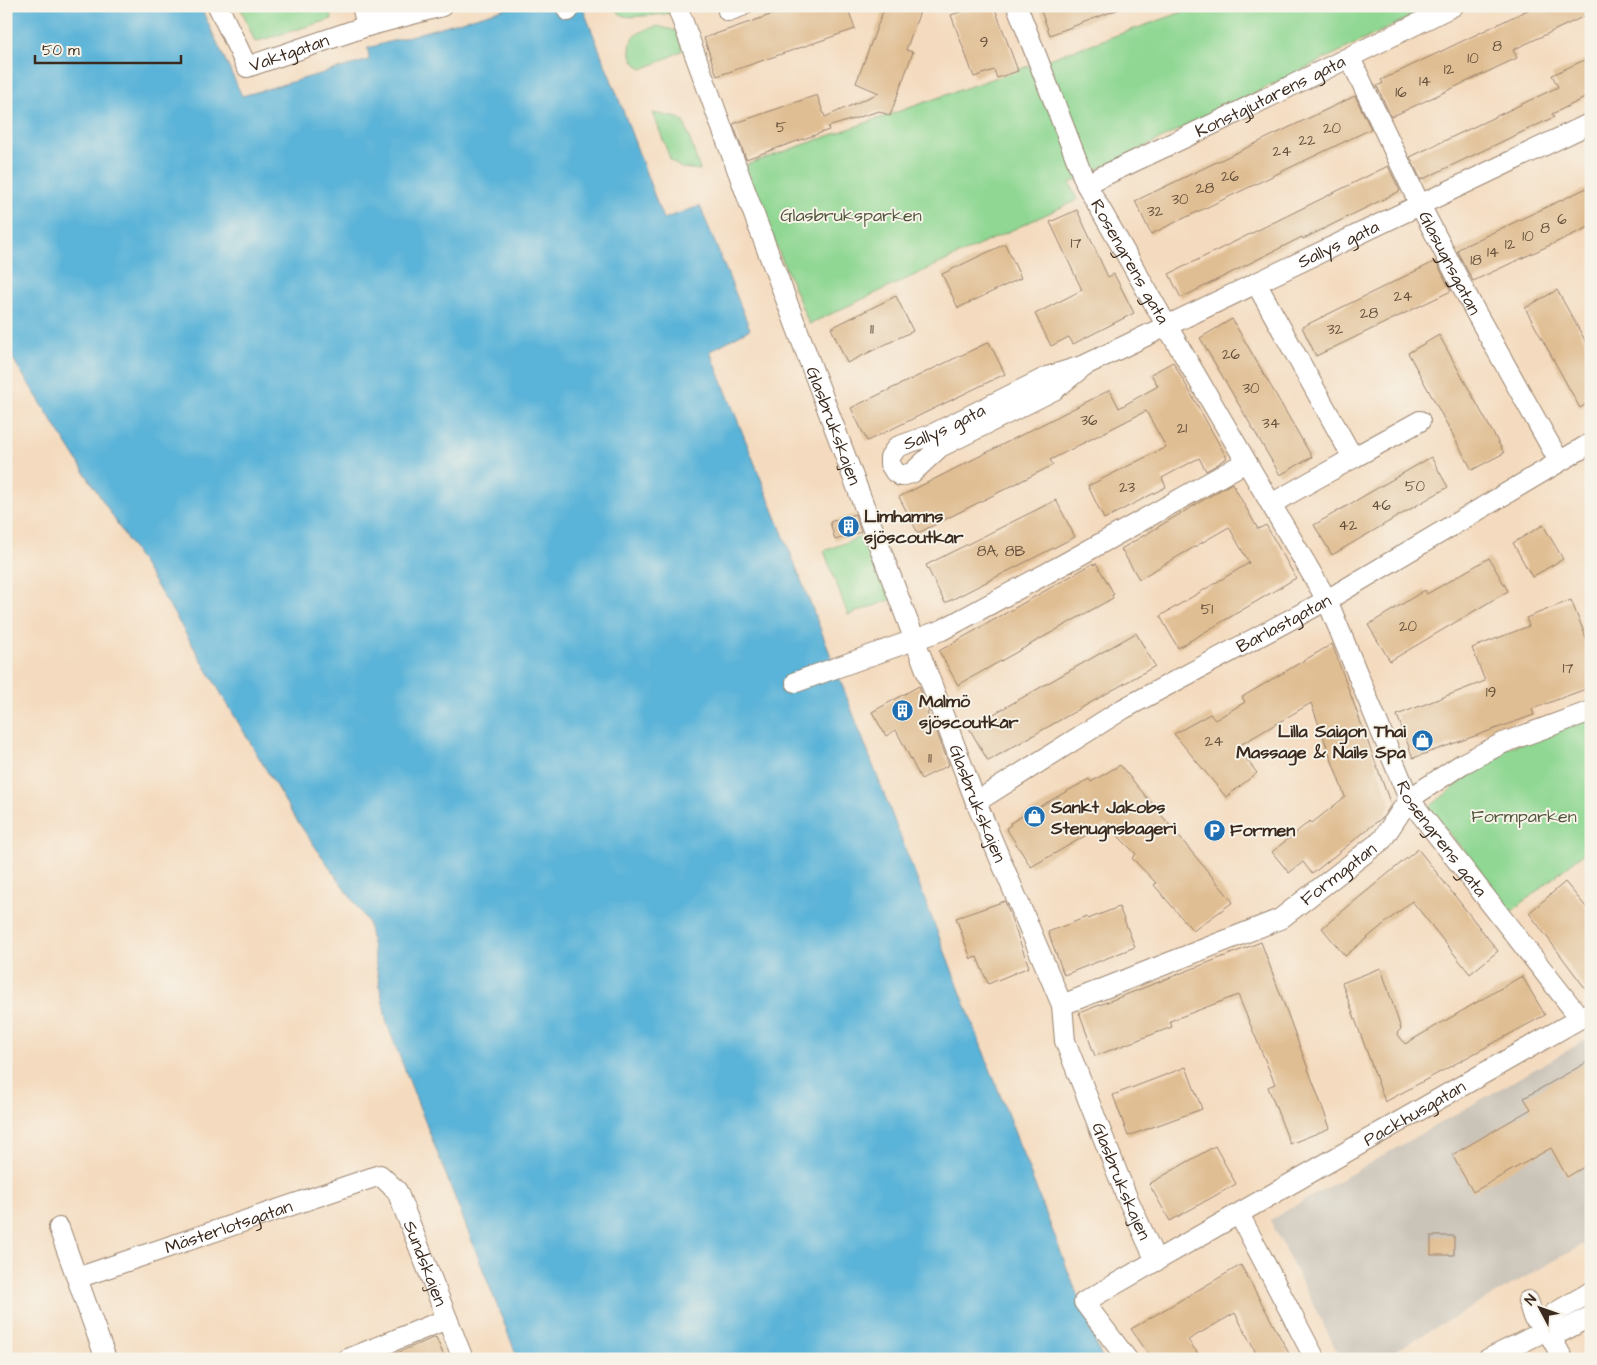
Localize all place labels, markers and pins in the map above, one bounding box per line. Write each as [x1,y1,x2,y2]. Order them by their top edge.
place label: Limhamns sjöscoutkår [864,504,964,550]
building icon: Limhamns sjöscoutkår [836,514,860,538]
place label: Malmö sjöscoutkår [919,689,1019,735]
building icon: Malmö sjöscoutkår [891,699,915,723]
place label: Lilla Saigon Thai Massage & Nails Spa [1236,719,1407,766]
shop icon: Lilla Saigon Thai Massage & Nails Spa [1410,729,1434,753]
place label: Sankt Jakobs Stenugnsbageri [1050,795,1176,842]
shop icon: Sankt Jakobs Stenugnsbageri [1023,805,1047,829]
parking icon: Formen [1202,818,1226,842]
place label: Formen [1230,818,1295,843]

